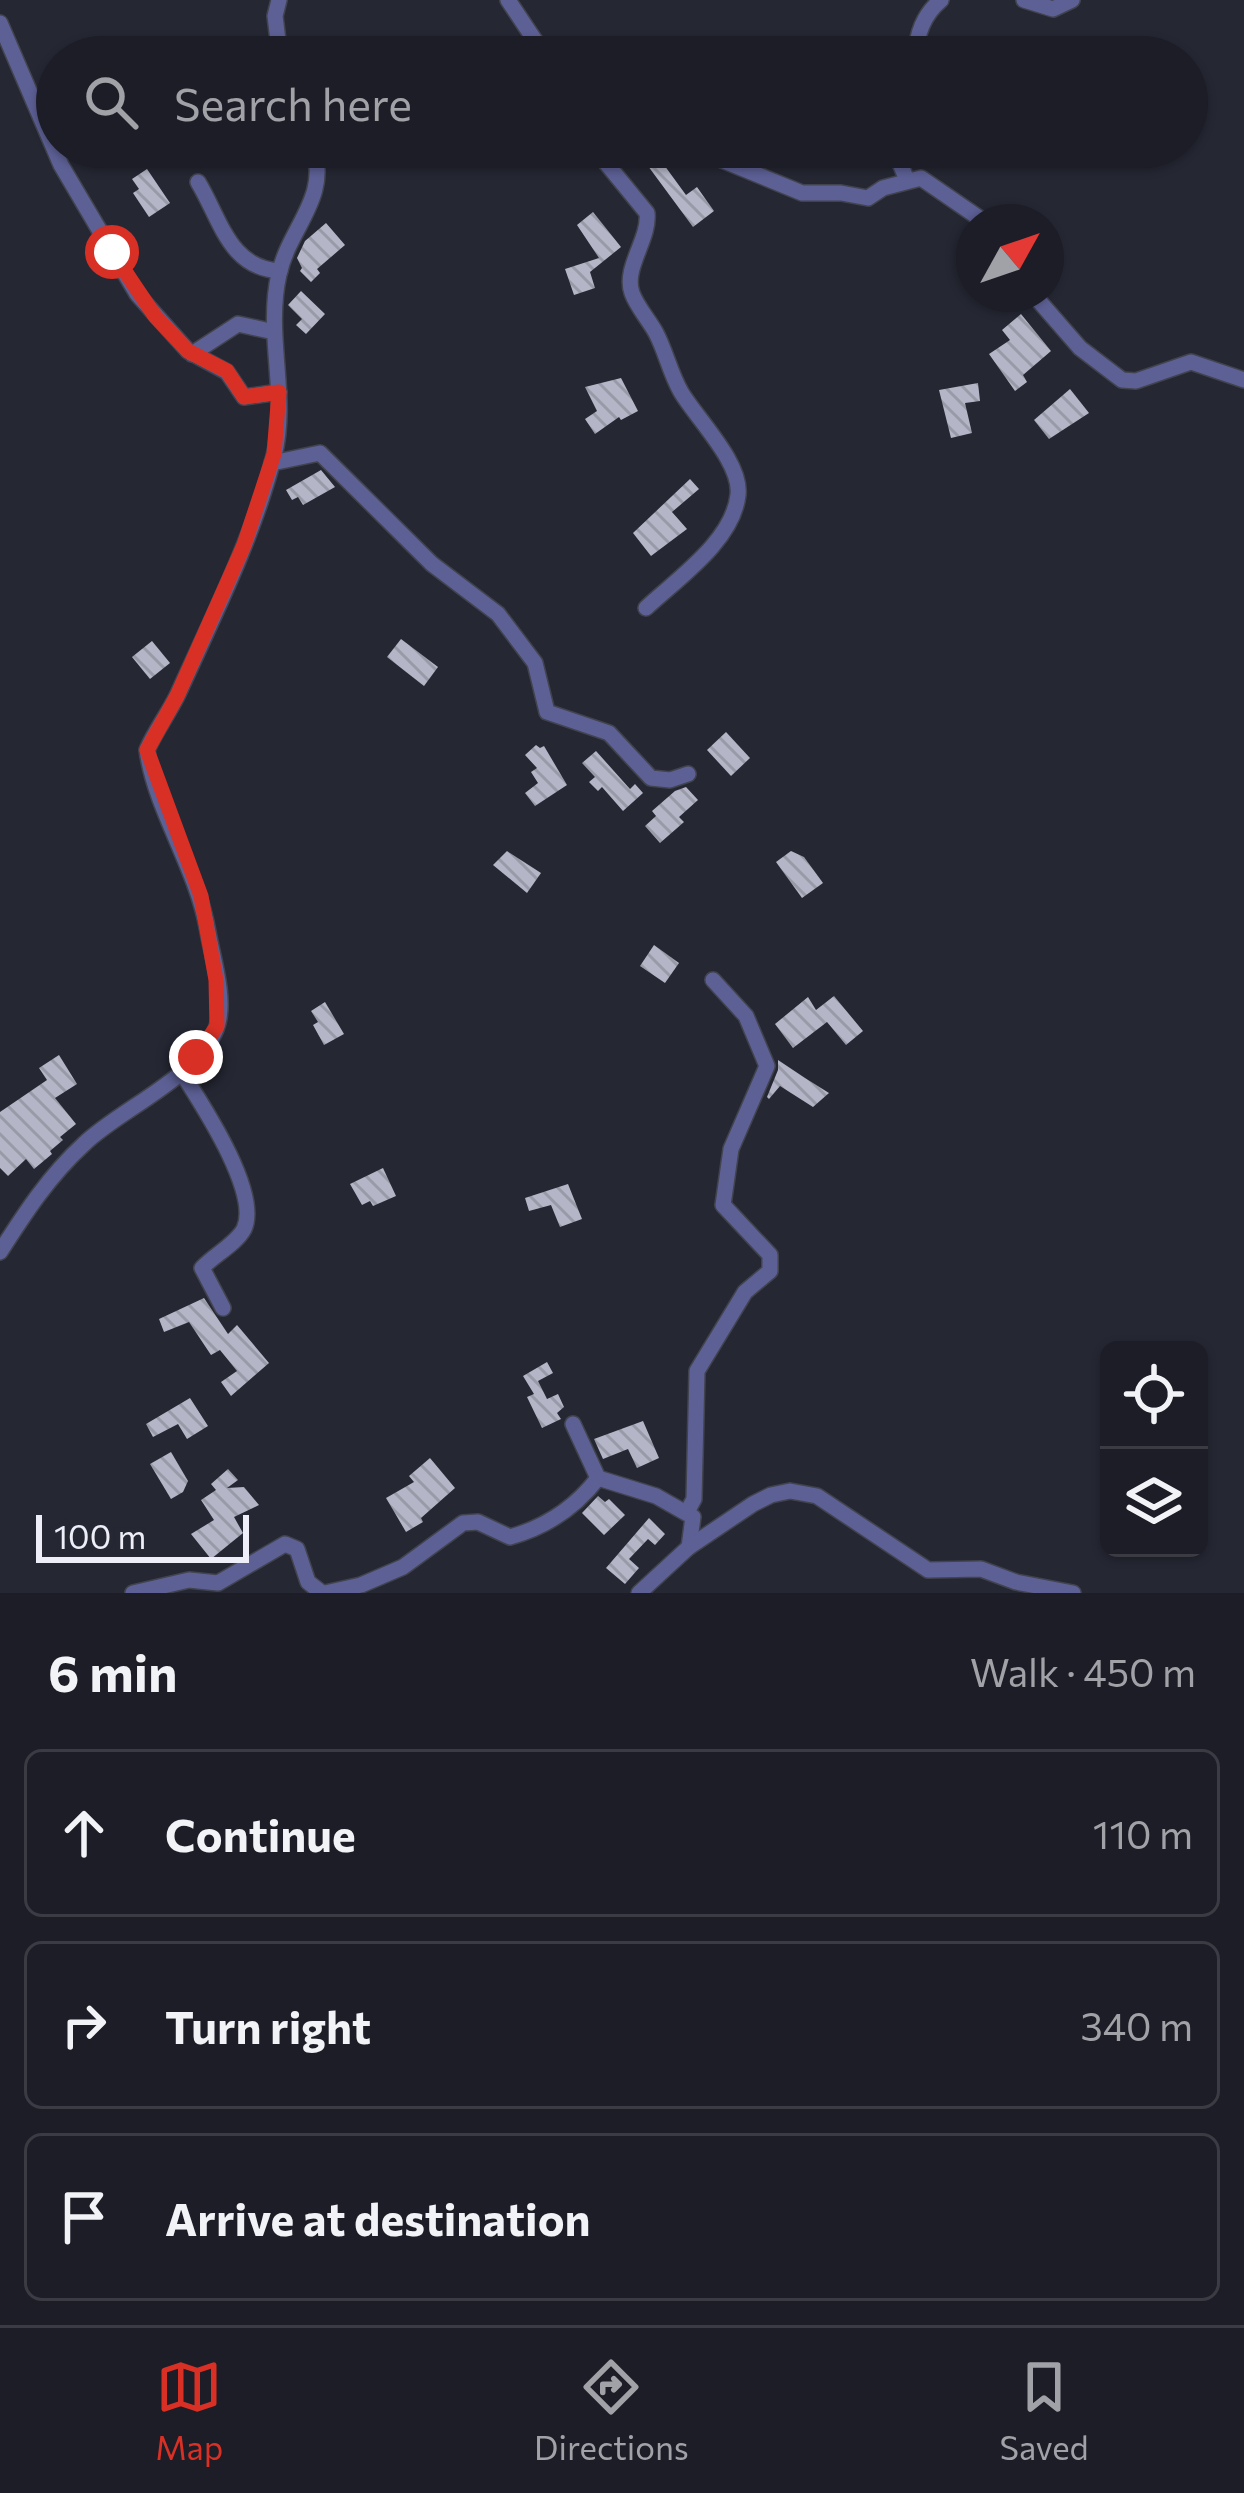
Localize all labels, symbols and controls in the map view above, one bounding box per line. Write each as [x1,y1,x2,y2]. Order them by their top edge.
search box [36,36,1208,168]
icon: search [78,69,144,135]
text: Search here [174,75,412,130]
north arrow [956,204,1064,312]
route start [85,225,139,279]
route end [169,1030,223,1084]
map controls [1100,1341,1208,1557]
button: locate [1100,1341,1208,1449]
button: layers [1100,1449,1208,1557]
scale bar [36,1509,249,1562]
text: 100 m [54,1515,146,1556]
text: 6 min [48,1640,177,1703]
text: Walk · 450 m [970,1647,1196,1695]
icon: ahead [51,1800,117,1866]
text: Continue [165,1806,356,1861]
text: 110 m [1093,1809,1193,1857]
icon: right [51,1992,117,2058]
text: Turn right [165,1998,371,2053]
text: 340 m [1080,2001,1193,2049]
icon: arrive [51,2184,117,2250]
text: Arrive at destination [165,2190,591,2245]
tab: Map [155,2354,223,2467]
tab: Directions [534,2354,689,2467]
tab: Saved [1000,2354,1089,2467]

